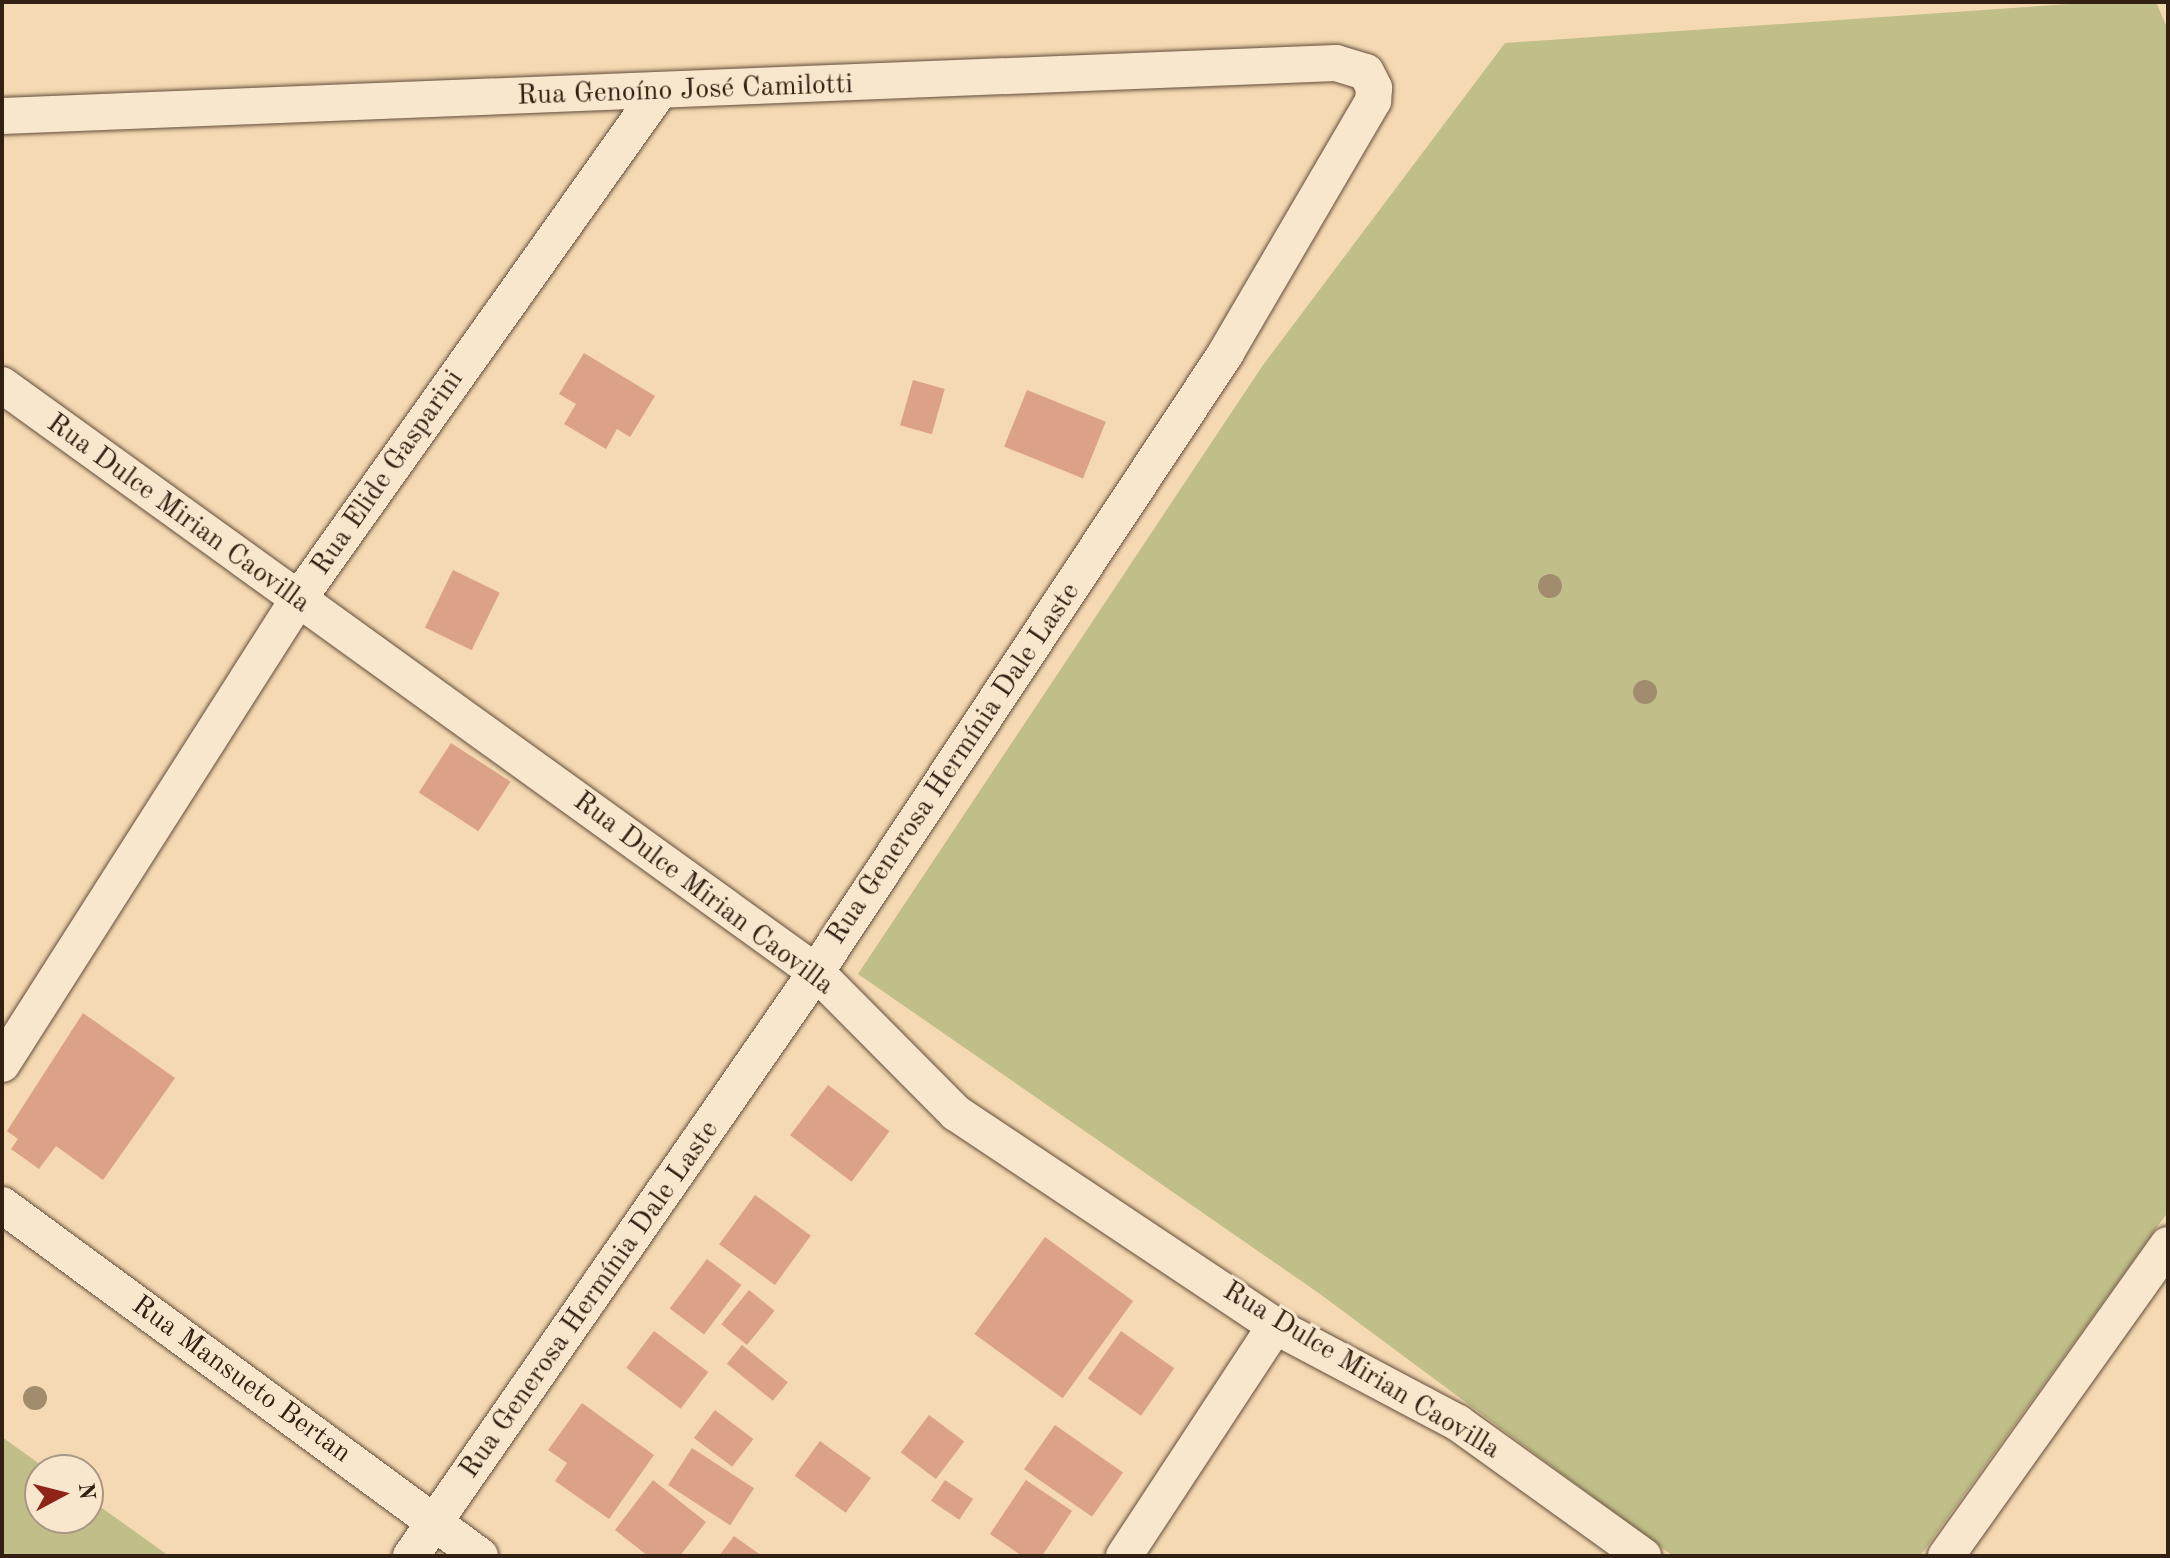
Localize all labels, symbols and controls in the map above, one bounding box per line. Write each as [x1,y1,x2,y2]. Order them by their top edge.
street label: Rua Genoíno José Camilotti [517,68,853,114]
street label: Rua Elide Gasparini [305,364,471,582]
street label: Rua Dulce Mirian Caovilla [40,407,316,621]
street label: Rua Generosa Hermínia Dale Laste [820,577,1088,951]
street label: Rua Dulce Mirian Caovilla [566,785,840,1003]
street label: Rua Generosa Hermínia Dale Laste [453,1115,727,1485]
street label: Rua Dulce Mirian Caovilla [1216,1275,1506,1467]
street label: Rua Mansueto Bertan [125,1289,357,1471]
north arrow [24,1454,104,1534]
text: N [74,1482,98,1501]

